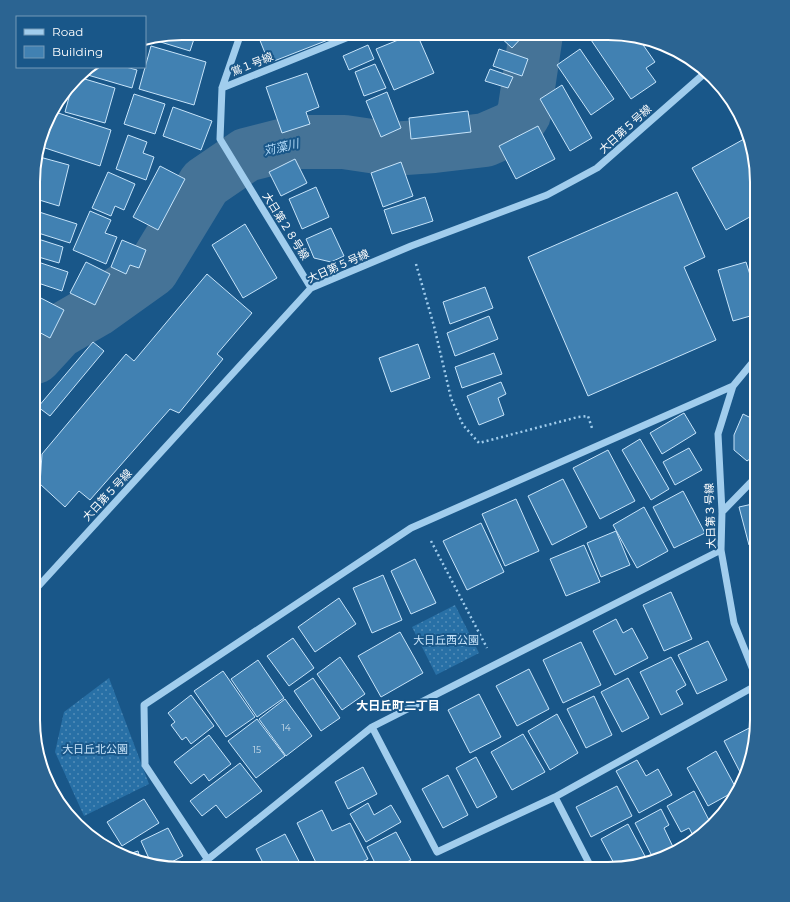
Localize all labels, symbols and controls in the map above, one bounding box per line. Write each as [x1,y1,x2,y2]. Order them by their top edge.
legend [16,16,146,68]
text: Road [52,24,83,39]
text: Building [52,44,103,59]
street label: 鴬１号線 [229,49,275,79]
street label: 大日第５号線 [596,102,654,156]
water label: 苅藻川 [262,135,302,158]
street label: 大日第２８号線 [260,190,312,262]
street label: 大日第５号線 [305,246,371,286]
street label: 大日第５号線 [79,466,135,524]
street label: 大日第３号線 [702,483,718,549]
park label: 大日丘西公園 [413,633,479,647]
district label: 大日丘町二丁目 [356,698,440,713]
house number: 14 [281,722,291,733]
park label: 大日丘北公園 [62,742,128,756]
house number: 15 [253,744,261,755]

